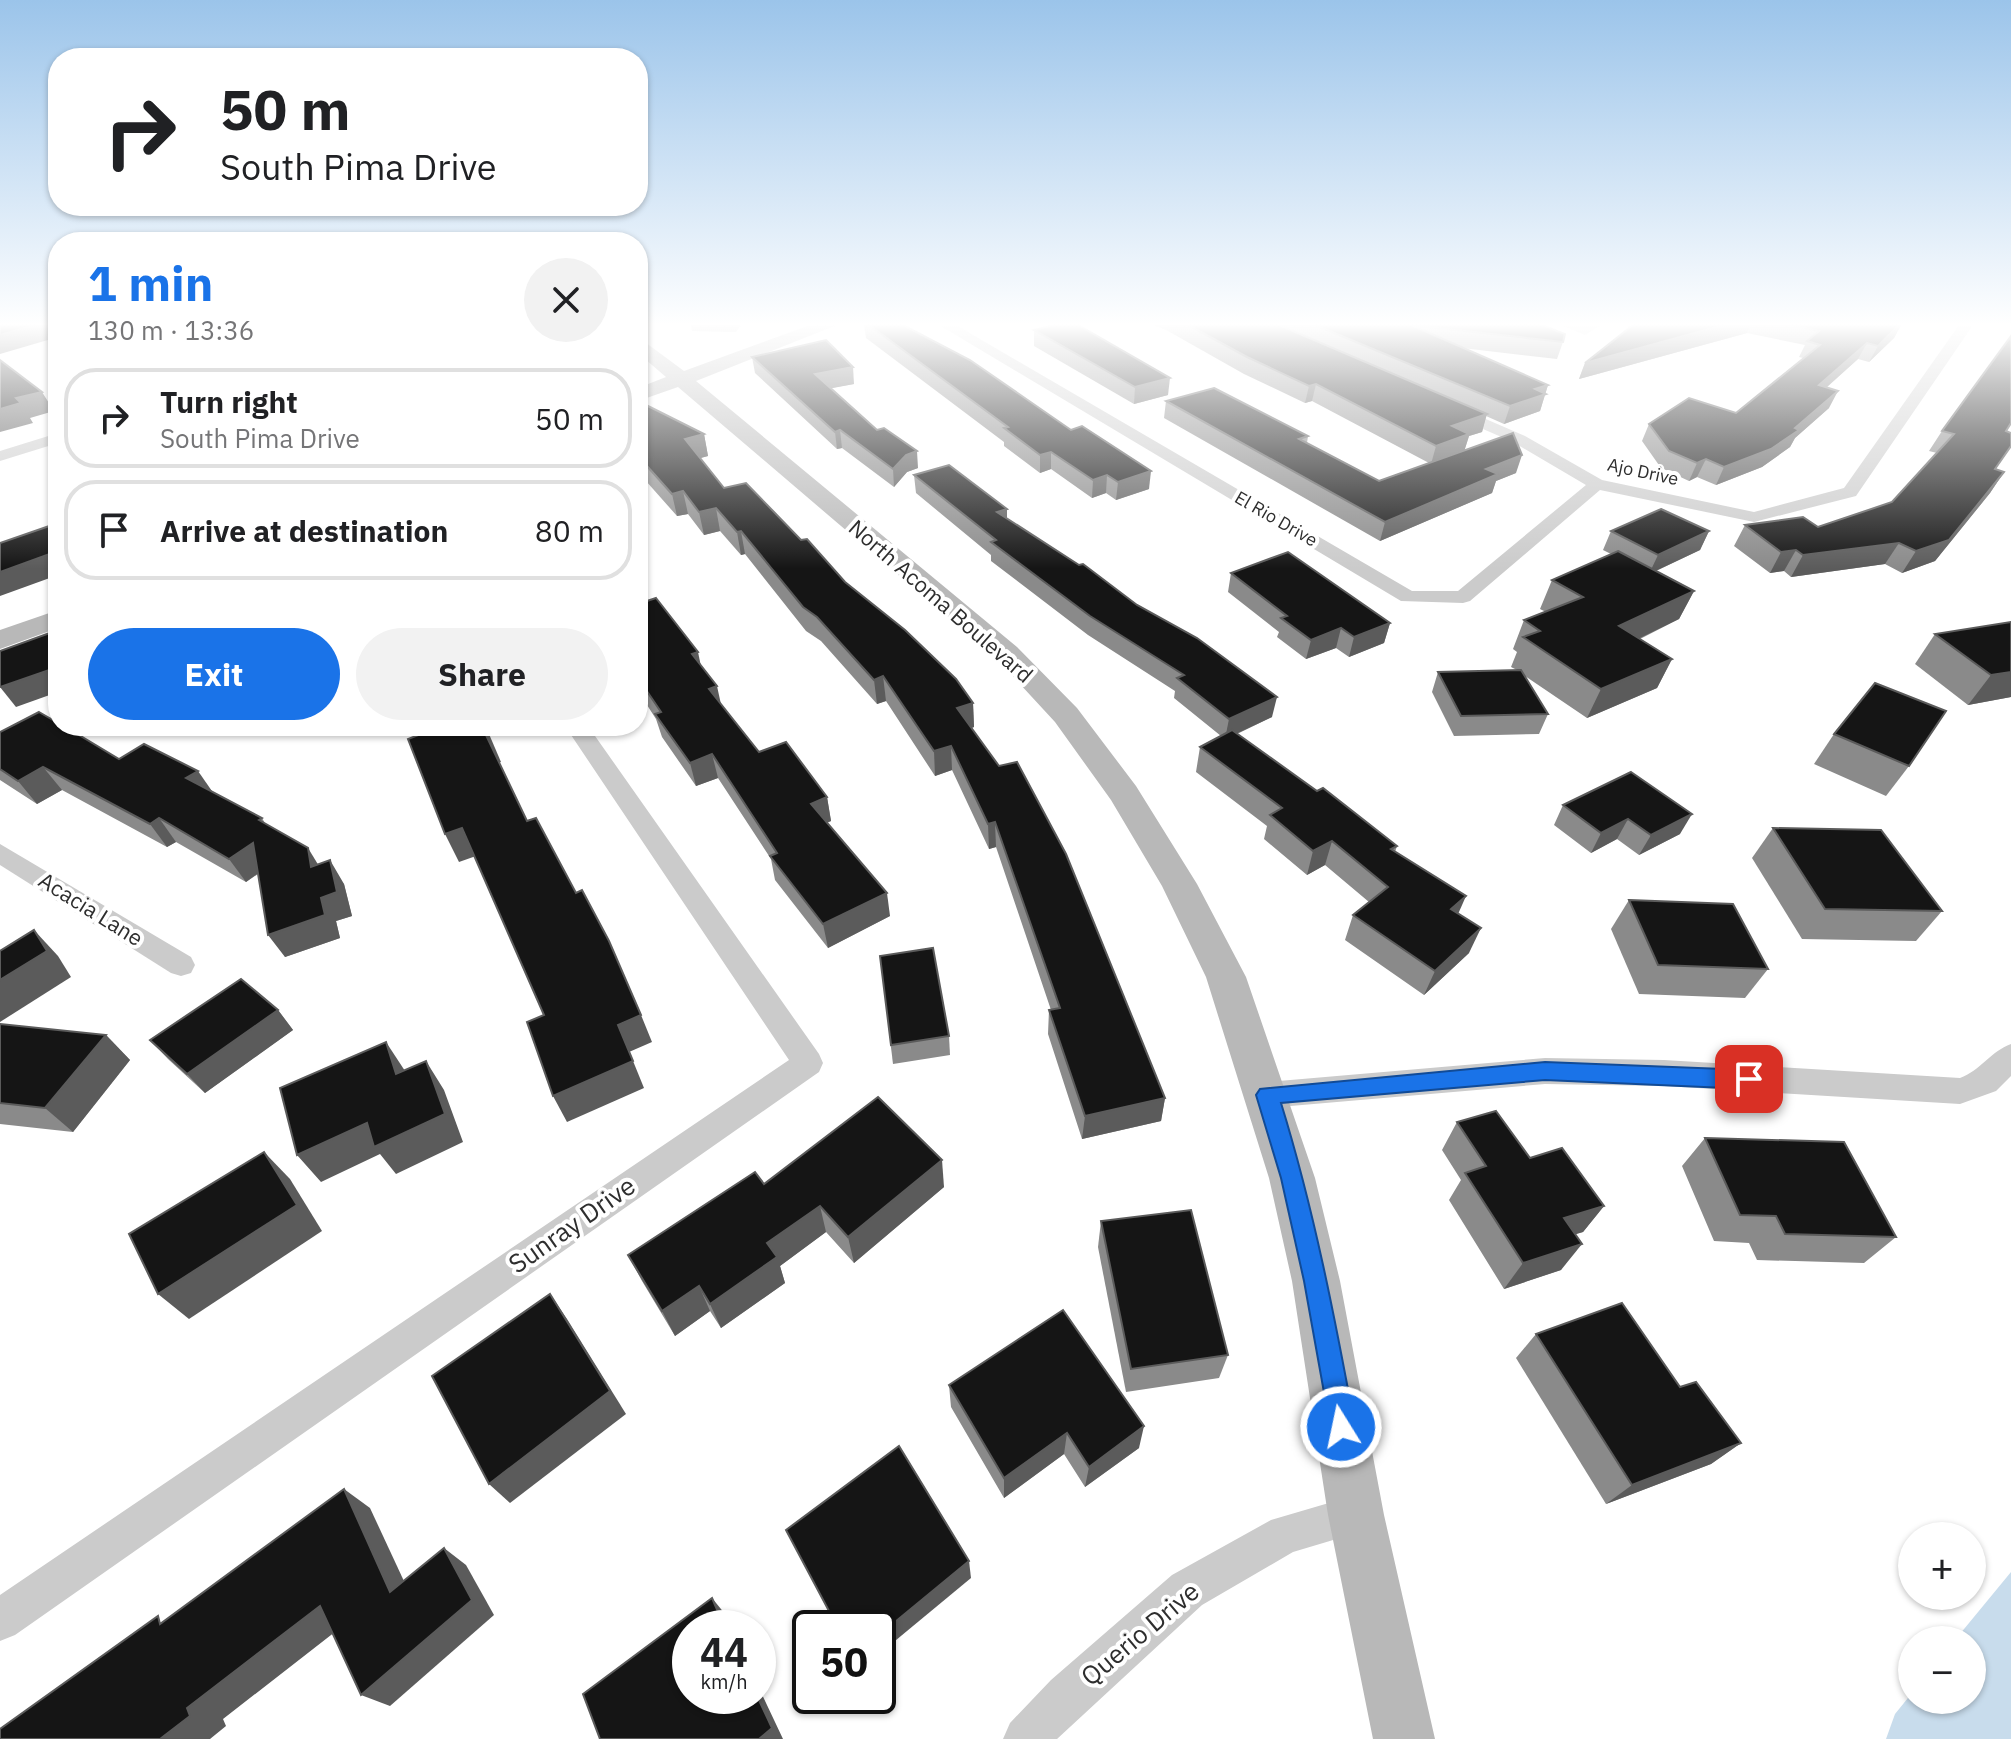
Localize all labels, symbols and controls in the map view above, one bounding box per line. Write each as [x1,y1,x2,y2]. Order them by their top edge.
text: 50 m [220,73,350,145]
icon: right [88,80,192,184]
text: South Pima Drive [220,143,497,190]
text: 1 min [88,252,213,314]
button: close [524,258,608,342]
text: 130 m · 13:36 [88,313,254,347]
text: Turn right [160,382,298,421]
icon: right [92,396,136,440]
text: 50 m [535,399,604,438]
text: South Pima Drive [160,421,360,455]
street label: Ajo Drive [1605,453,1681,490]
street label: El Rio Drive [1231,486,1322,552]
icon: arrive [92,508,136,552]
text: Arrive at destination [160,511,448,550]
text: 80 m [535,511,604,550]
street label: North Acoma Boulevard [843,513,1040,689]
button: Exit [88,628,340,720]
button: Share [356,628,608,720]
street label: Acacia Lane [34,865,149,952]
pin [1715,1045,1783,1113]
icon: arrive [1727,1057,1771,1101]
street label: Sunray Drive [501,1168,642,1280]
position arrow [1299,1385,1383,1469]
map controls [1898,1522,1986,1714]
button: + [1898,1522,1986,1610]
street label: Querio Drive [1073,1574,1206,1693]
speed limit sign: 50 [792,1610,896,1714]
text: 44 [700,1626,748,1678]
button: − [1898,1626,1986,1714]
text: km/h [700,1668,748,1695]

